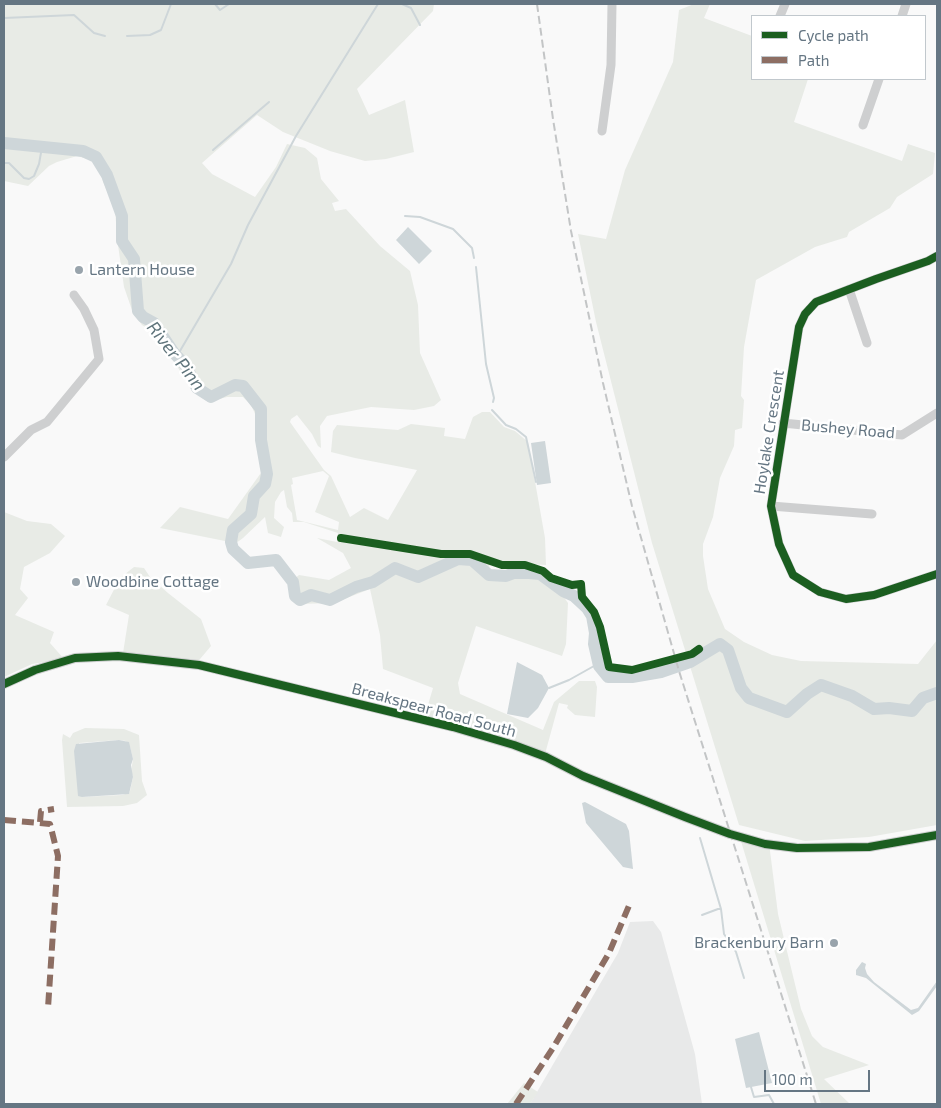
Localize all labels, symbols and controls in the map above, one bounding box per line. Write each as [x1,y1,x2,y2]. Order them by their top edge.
legend [751,15,926,80]
text: Cycle path [798,26,869,44]
text: Path [798,51,829,69]
place label: Lantern House [89,260,195,280]
marker: Lantern House [73,264,85,276]
water label: River Pinn [142,317,210,395]
street label: Hoylake Crescent [750,369,788,495]
street label: Bushey Road [800,415,896,443]
place label: Woodbine Cottage [86,572,219,592]
marker: Woodbine Cottage [70,576,82,588]
street label: Breakspear Road South [350,679,518,741]
place label: Brackenbury Barn [694,933,824,953]
marker: Brackenbury Barn [828,937,840,949]
scale bar [766,1060,872,1092]
text: 100 m [772,1070,813,1088]

